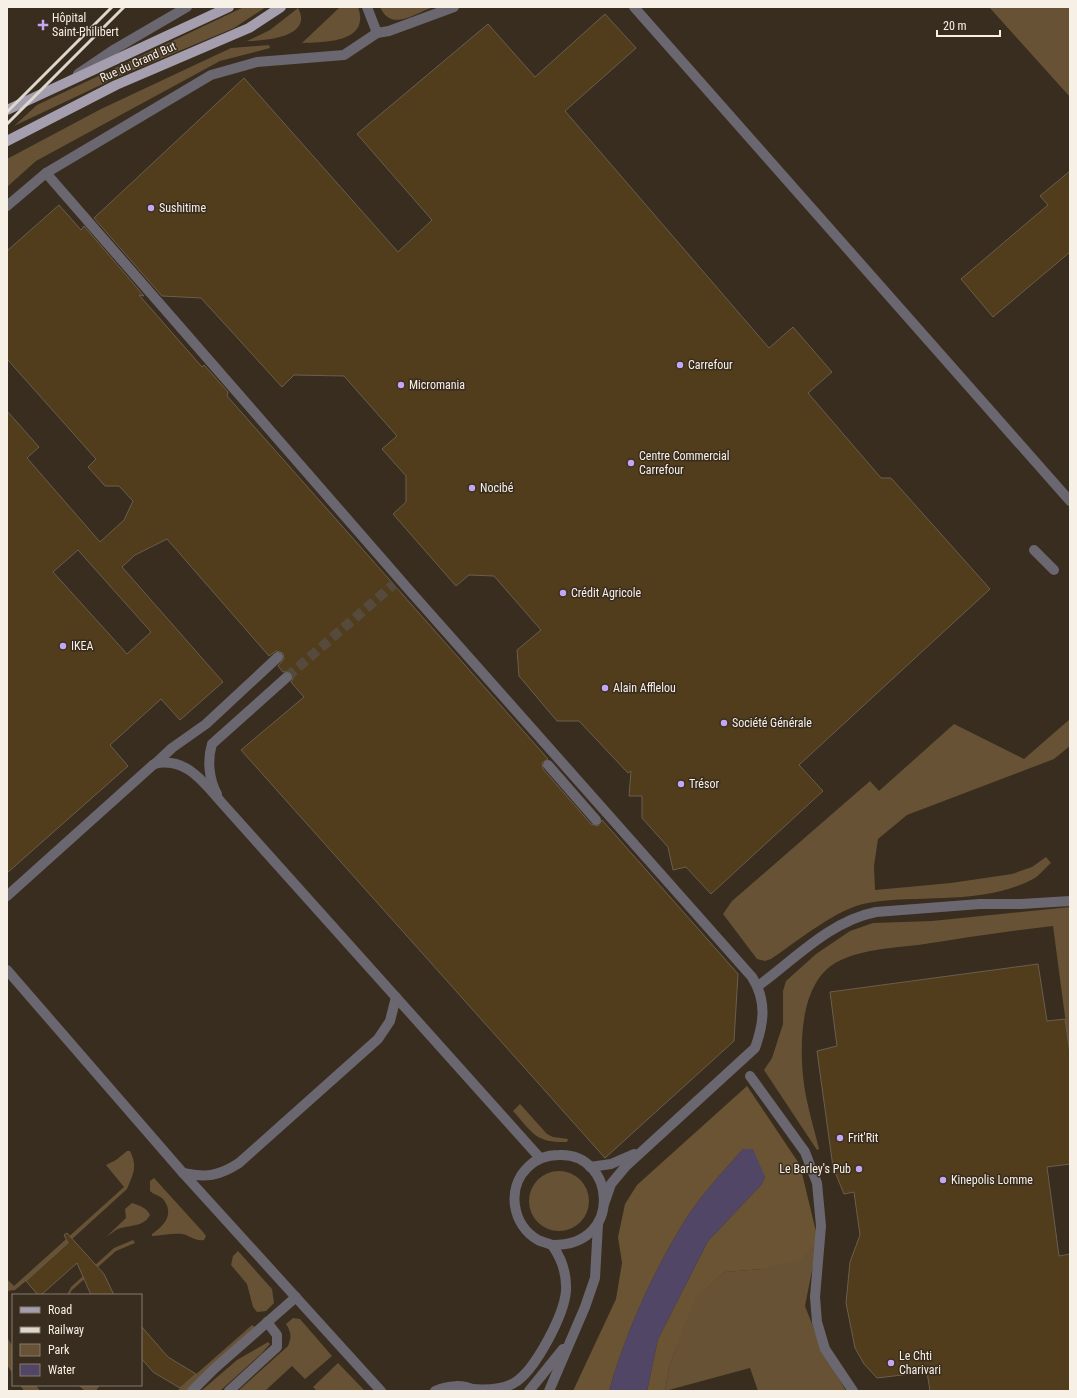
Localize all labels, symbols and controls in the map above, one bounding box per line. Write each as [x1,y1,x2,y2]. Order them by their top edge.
place label: Hôpital Saint-Philibert [52,11,119,39]
scale bar [937,12,1000,38]
marker: Hôpital Saint-Philibert [37,19,49,31]
text: 20 m [943,19,967,33]
street label: Rue du Grand But [98,39,179,85]
place label: Sushitime [159,201,206,215]
marker: Sushitime [146,203,156,213]
place label: Carrefour [688,358,733,372]
marker: Carrefour [675,360,685,370]
place label: Micromania [409,378,465,392]
marker: Micromania [396,380,406,390]
place label: Centre Commercial Carrefour [639,449,730,477]
marker: Centre Commercial Carrefour [626,458,636,468]
place label: Nocibé [480,481,514,495]
marker: Nocibé [467,483,477,493]
place label: Crédit Agricole [571,586,642,600]
marker: Crédit Agricole [558,588,568,598]
place label: IKEA [71,639,94,653]
marker: IKEA [58,641,68,651]
place label: Alain Afflelou [613,681,676,695]
marker: Alain Afflelou [600,683,610,693]
place label: Société Générale [732,716,812,730]
marker: Société Générale [719,718,729,728]
place label: Trésor [689,777,719,791]
marker: Trésor [676,779,686,789]
place label: Frit'Rit [848,1131,879,1145]
marker: Frit'Rit [835,1133,845,1143]
place label: Le Barley's Pub [779,1162,851,1176]
marker: Le Barley's Pub [854,1164,864,1174]
place label: Kinepolis Lomme [951,1173,1033,1187]
marker: Kinepolis Lomme [938,1175,948,1185]
legend [12,1294,142,1386]
text: Road [48,1303,72,1317]
text: Railway [48,1323,84,1337]
text: Park [48,1343,70,1357]
place label: Le Chti Charivari [899,1349,941,1377]
marker: Le Chti Charivari [886,1358,896,1368]
text: Water [48,1363,76,1377]

